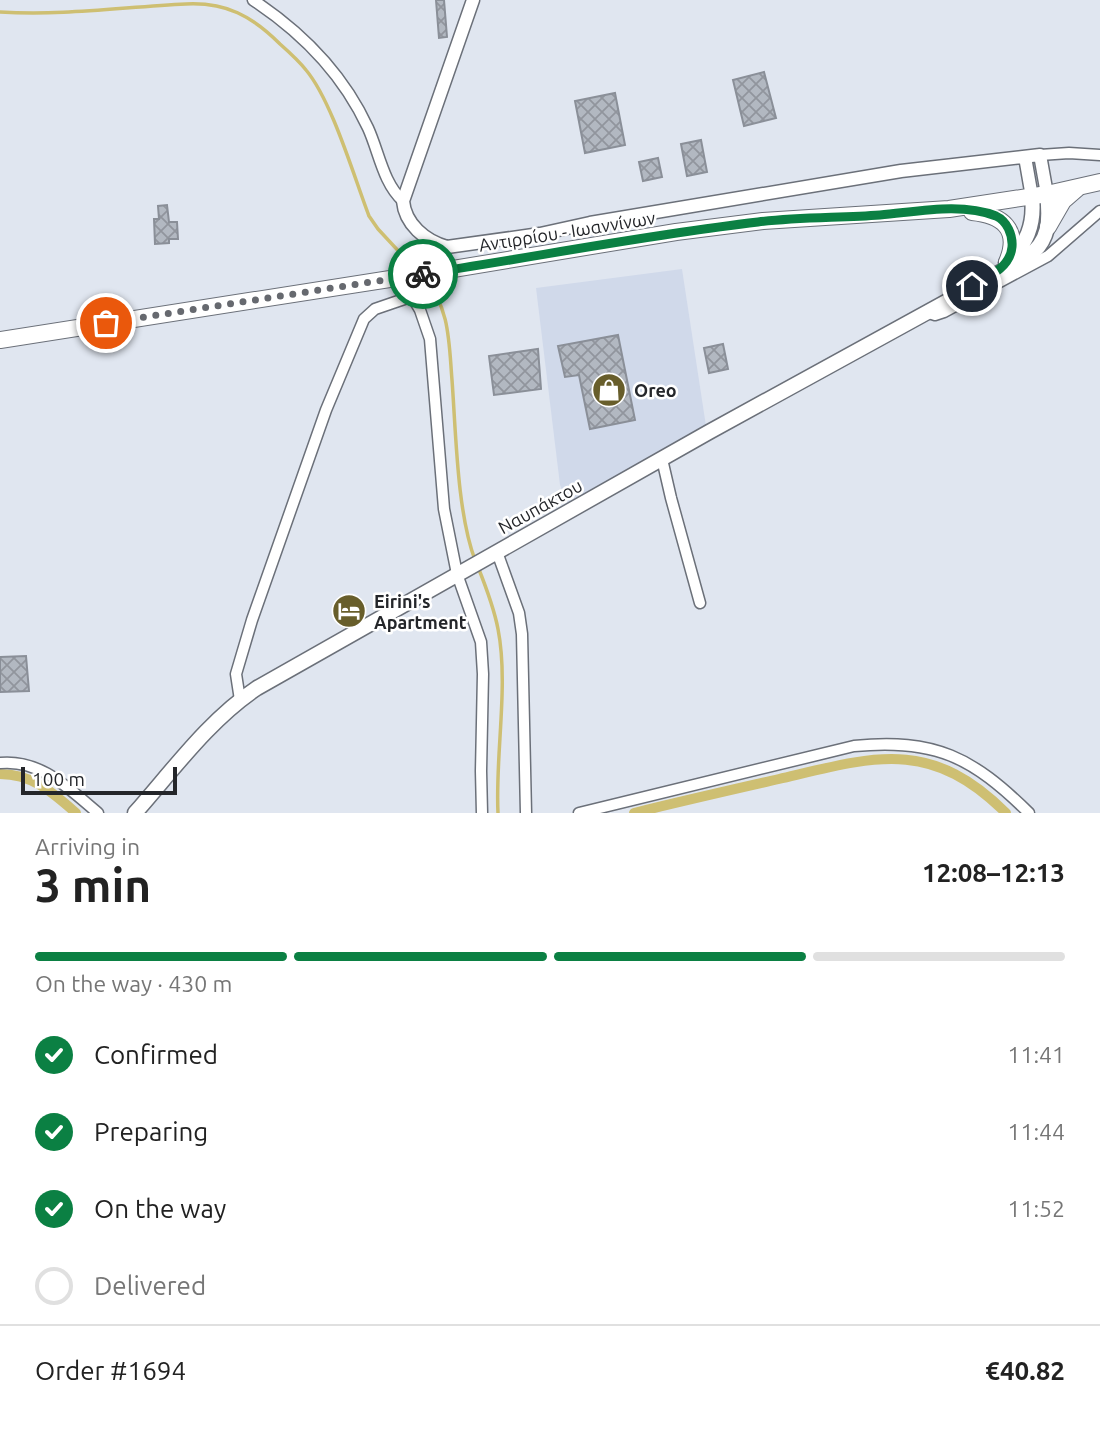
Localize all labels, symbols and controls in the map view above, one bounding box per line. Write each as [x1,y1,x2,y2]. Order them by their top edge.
street label: Αντιρρίου - Ιωαννίνων [477,207,657,255]
courier [388,239,458,309]
icon: bike [404,255,442,293]
pin [942,256,1002,316]
icon: home [953,267,991,305]
pin [76,293,136,353]
icon: bag [87,304,125,342]
shop icon: Oreo [590,371,628,409]
place label: Oreo [634,380,677,400]
street label: Ναυπάκτου [495,475,585,537]
place label: Eirini's Apartment [374,591,467,632]
hotel icon: Eirini's Apartment [330,592,368,630]
scale bar [21,764,177,796]
text: 100 m [32,768,85,790]
text: Arriving in [35,834,140,859]
text: 12:08–12:13 [922,858,1065,887]
text: 3 min [35,859,151,911]
text: On the way · 430 m [35,971,232,996]
icon: check [35,1036,73,1074]
text: Confirmed [94,1040,218,1069]
text: 11:41 [1007,1042,1065,1067]
icon: check [35,1113,73,1151]
text: Preparing [94,1117,208,1146]
text: 11:44 [1007,1119,1065,1144]
icon: check [35,1190,73,1228]
text: On the way [94,1194,226,1223]
text: 11:52 [1007,1196,1065,1221]
text: Delivered [94,1271,206,1300]
text: Order #1694 [35,1356,186,1385]
text: €40.82 [985,1356,1065,1385]

